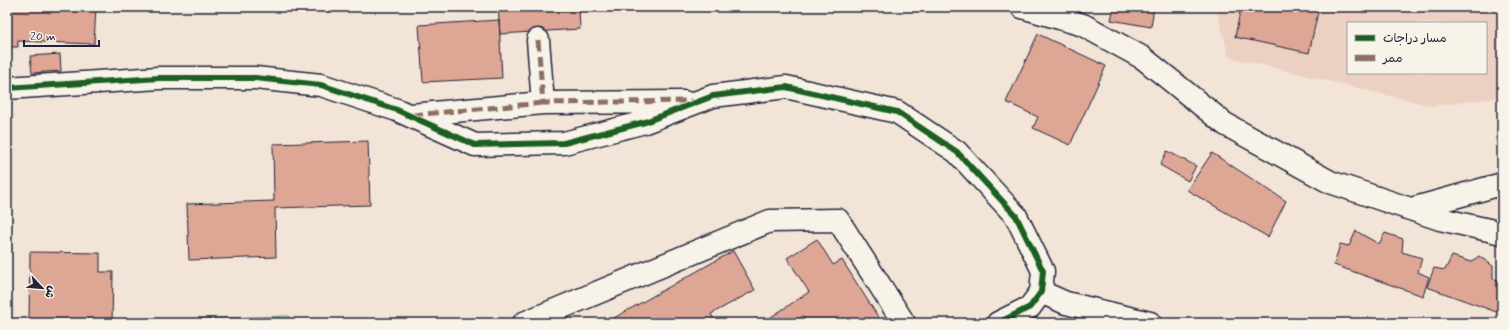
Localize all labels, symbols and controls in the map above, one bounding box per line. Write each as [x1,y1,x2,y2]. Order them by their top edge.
scale bar [24,22,99,48]
legend [1347,22,1487,74]
text: 20 m [30,29,56,45]
text: مسار دراجات [1383,31,1447,47]
text: ممر [1382,51,1402,67]
north arrow [22,268,62,308]
text: ش [41,283,59,300]

